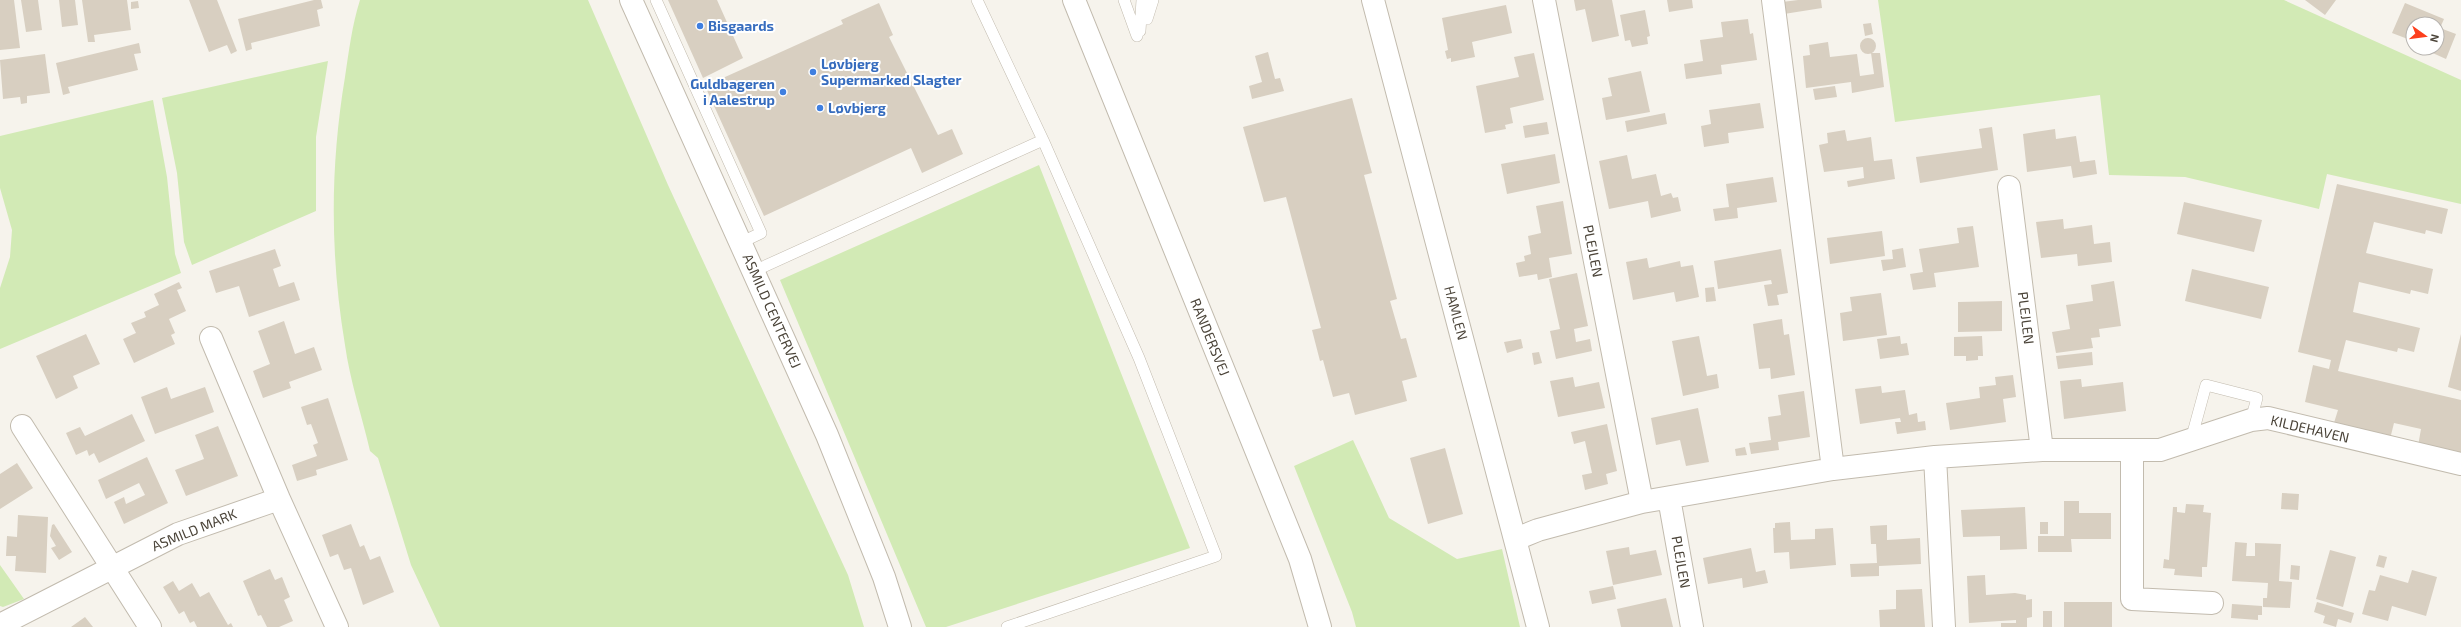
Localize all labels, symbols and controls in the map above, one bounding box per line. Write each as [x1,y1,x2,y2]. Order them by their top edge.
north arrow [2405,16,2445,56]
place label: Bisgaards [708,17,774,34]
marker: Bisgaards [695,21,705,31]
text: N [2428,33,2442,44]
place label: Løvbjerg Supermarked Slagter [821,55,961,88]
marker: Løvbjerg Supermarked Slagter [808,67,818,77]
place label: Guldbageren i Aalestrup [690,75,775,108]
marker: Guldbageren i Aalestrup [778,87,788,97]
place label: Løvbjerg [828,99,886,116]
marker: Løvbjerg [815,103,825,113]
street label: PLEJLEN [1580,223,1607,279]
street label: ASMILD CENTERVEJ [740,251,805,371]
street label: HAMLEN [1441,284,1472,342]
street label: PLEJLEN [2015,291,2038,345]
street label: RANDERSVEJ [1187,296,1234,378]
street label: KILDEHAVEN [2269,411,2351,446]
street label: ASMILD MARK [149,505,239,554]
street label: PLEJLEN [1669,534,1694,589]

